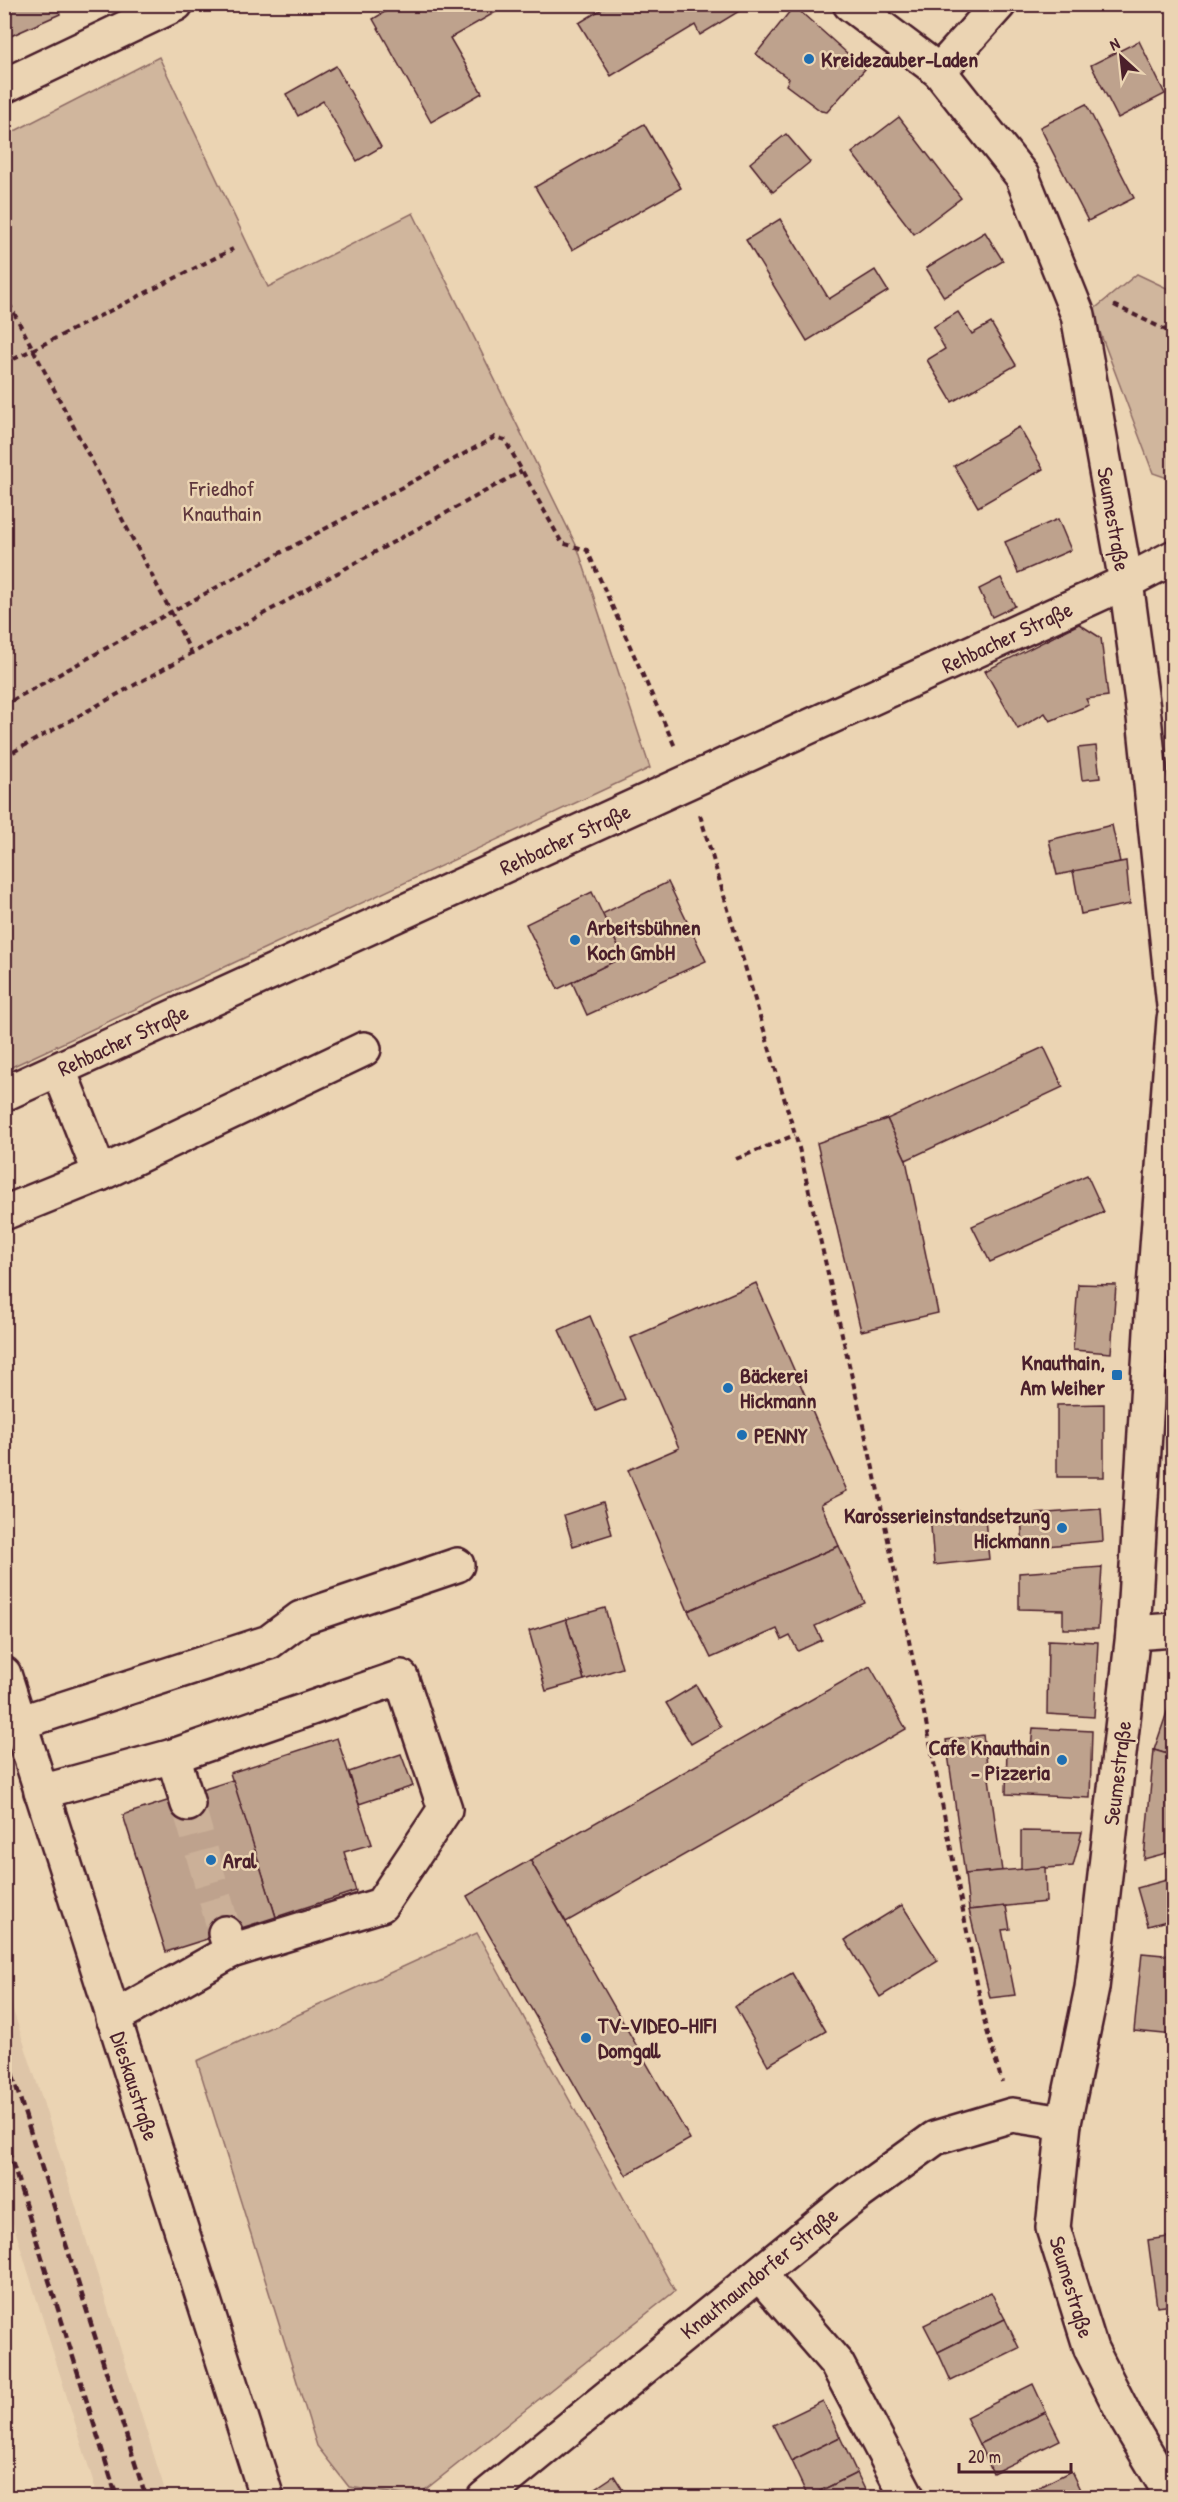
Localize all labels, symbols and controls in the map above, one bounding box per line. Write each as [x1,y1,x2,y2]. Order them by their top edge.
north arrow [1091,27,1151,87]
text: N [1105,32,1123,55]
place label: Kreidezauber-Laden [821,44,978,74]
marker: Kreidezauber-Laden [802,52,816,66]
street label: Seumestraße [1090,465,1138,573]
park label: Friedhof Knauthain [182,473,262,528]
street label: Rehbacher Straße [937,594,1077,680]
street label: Rehbacher Straße [495,796,635,882]
place label: Arbeitsbühnen Koch GmbH [587,912,701,967]
marker: Arbeitsbühnen Koch GmbH [568,933,582,947]
street label: Rehbacher Straße [53,997,193,1083]
place label: Knauthain, Am Weiher [1021,1347,1106,1402]
place label: Bäckerei Hickmann [740,1360,816,1415]
marker: Knauthain, Am Weiher [1110,1368,1124,1382]
marker: Bäckerei Hickmann [721,1381,735,1395]
place label: PENNY [754,1420,808,1450]
marker: PENNY [735,1428,749,1442]
place label: Karosserieinstandsetzung Hickmann [844,1500,1050,1555]
marker: Karosserieinstandsetzung Hickmann [1055,1521,1069,1535]
street label: Seumestraße [1096,1719,1138,1827]
place label: Cafe Knauthain - Pizzeria [928,1732,1050,1787]
marker: Cafe Knauthain - Pizzeria [1055,1753,1069,1767]
place label: Aral [223,1845,258,1875]
marker: Aral [204,1853,218,1867]
place label: TV-VIDEO-HIFI Domgall [597,2010,717,2066]
street label: Dieskaustraße [103,2028,167,2144]
marker: TV-VIDEO-HIFI Domgall [579,2031,593,2045]
street label: Knautnaundorfer Straße [674,2200,844,2346]
street label: Seumestraße [1042,2232,1102,2342]
scale bar [959,2436,1072,2474]
text: 20 m [968,2444,1001,2469]

